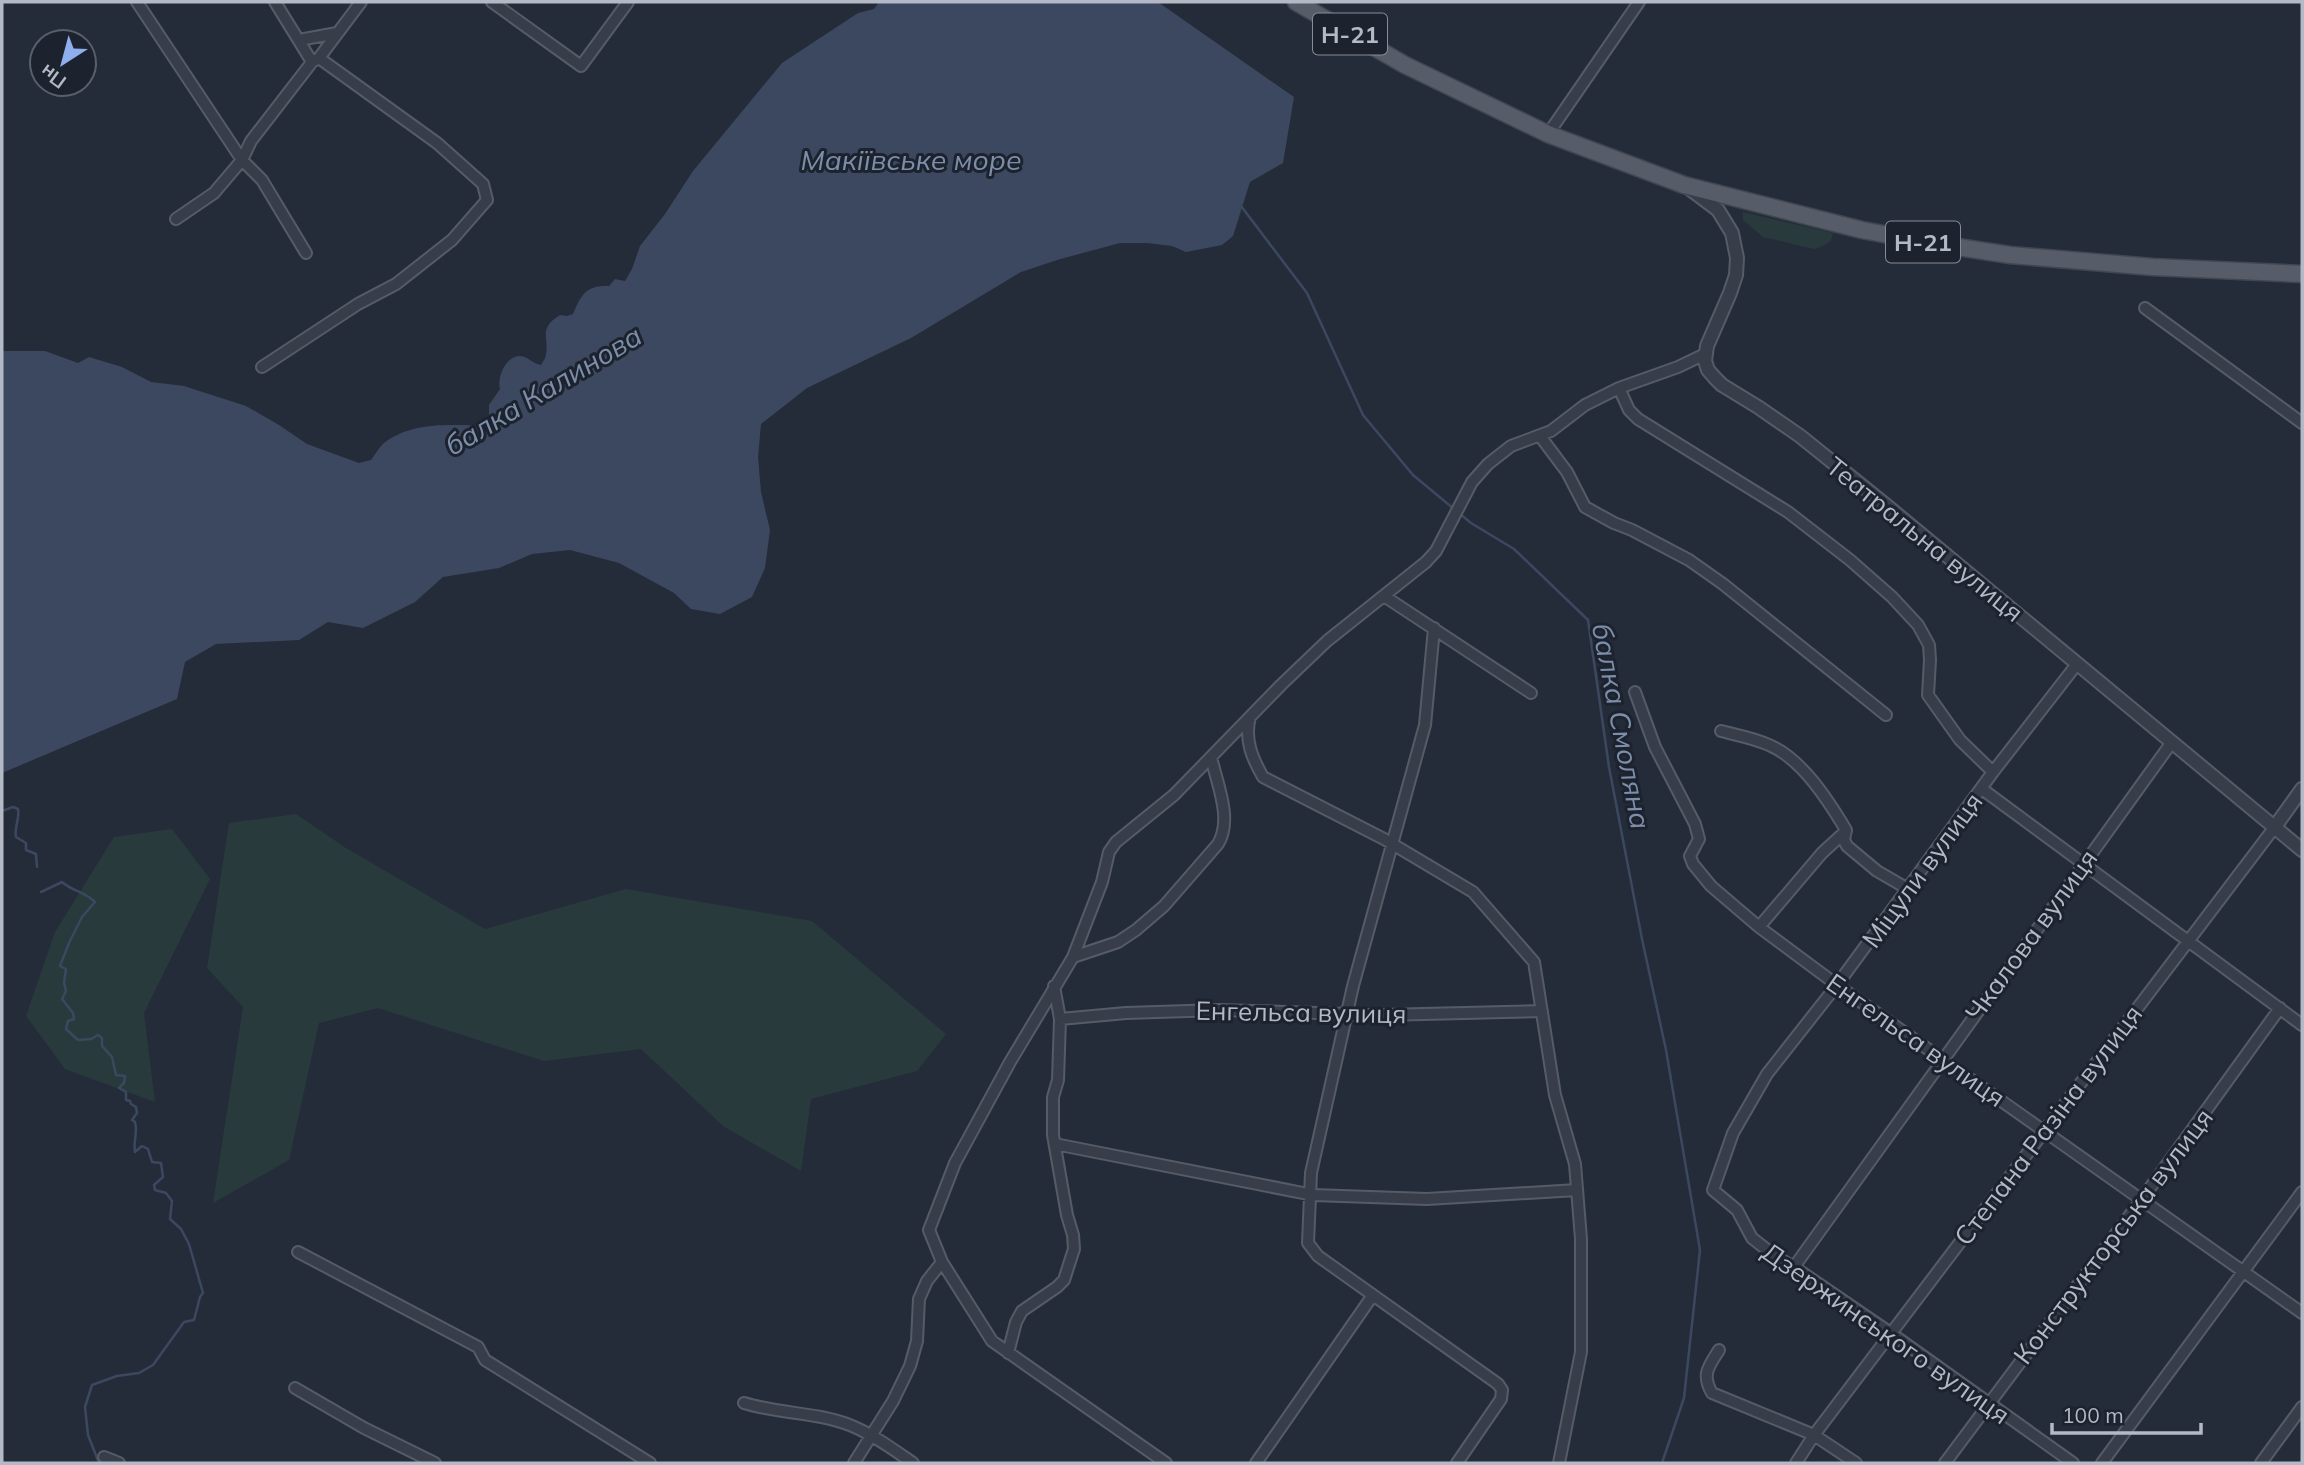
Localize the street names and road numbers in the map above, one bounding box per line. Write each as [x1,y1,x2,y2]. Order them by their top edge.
road number: Н-21 [1313,13,1387,54]
road number: Н-21 [1886,222,1960,262]
street label: Театральна вулиця [1820,449,2030,629]
street label: Міцули вулиця [1855,786,1989,954]
street label: Чкалова вулиця [1958,843,2104,1027]
street label: Енгельса вулиця [1820,966,2012,1114]
street label: Енгельса вулиця [1195,994,1407,1030]
street label: Степана Разіна вулиця [1947,998,2149,1252]
street label: Конструкторська вулиця [2006,1102,2220,1370]
street label: Дзержинського вулиця [1756,1235,2016,1431]

